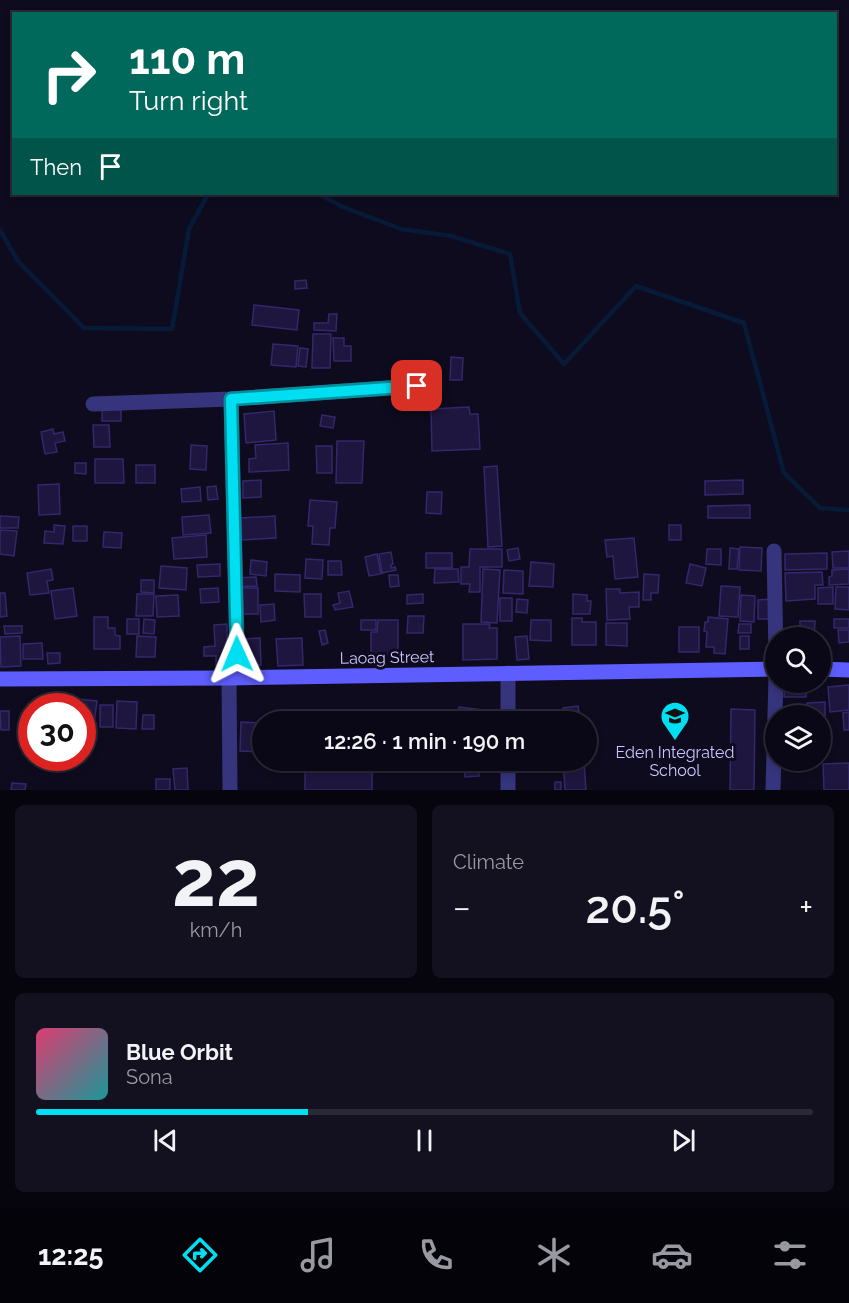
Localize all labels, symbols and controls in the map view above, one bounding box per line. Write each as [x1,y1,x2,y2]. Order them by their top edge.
text: 110 m [129,35,245,84]
icon: right [30,36,108,114]
text: Turn right [129,85,248,116]
icon: arrive [94,150,127,183]
text: Then [30,154,82,180]
pin [391,360,442,411]
icon: arrive [400,369,433,402]
position arrow [205,622,269,686]
map controls [765,627,831,771]
button: search [765,627,831,693]
street label: Laoag Street [340,647,435,668]
speed limit sign: 30 [18,693,96,771]
school or university icon: Eden Integrated School [659,700,691,742]
button: layers [765,705,831,771]
text: 12:26 · 1 min · 190 m [324,728,525,754]
place label: Eden Integrated School [616,743,734,780]
text: 22 [172,833,260,924]
text: Climate [453,850,524,874]
text: 20.5° [585,881,685,934]
text: − [453,888,471,927]
text: + [799,888,813,927]
text: km/h [190,918,242,942]
text: Blue Orbit [126,1039,233,1065]
text: Sona [126,1065,173,1089]
icon: previous [149,1124,182,1157]
icon: pause [408,1124,441,1157]
icon: next [667,1124,700,1157]
icon: directions [179,1234,221,1276]
icon: music [297,1234,339,1276]
icon: phone [415,1234,457,1276]
icon: climate [533,1234,575,1276]
icon: car [651,1234,693,1276]
icon: filters [769,1234,811,1276]
text: 12:25 [38,1240,103,1271]

